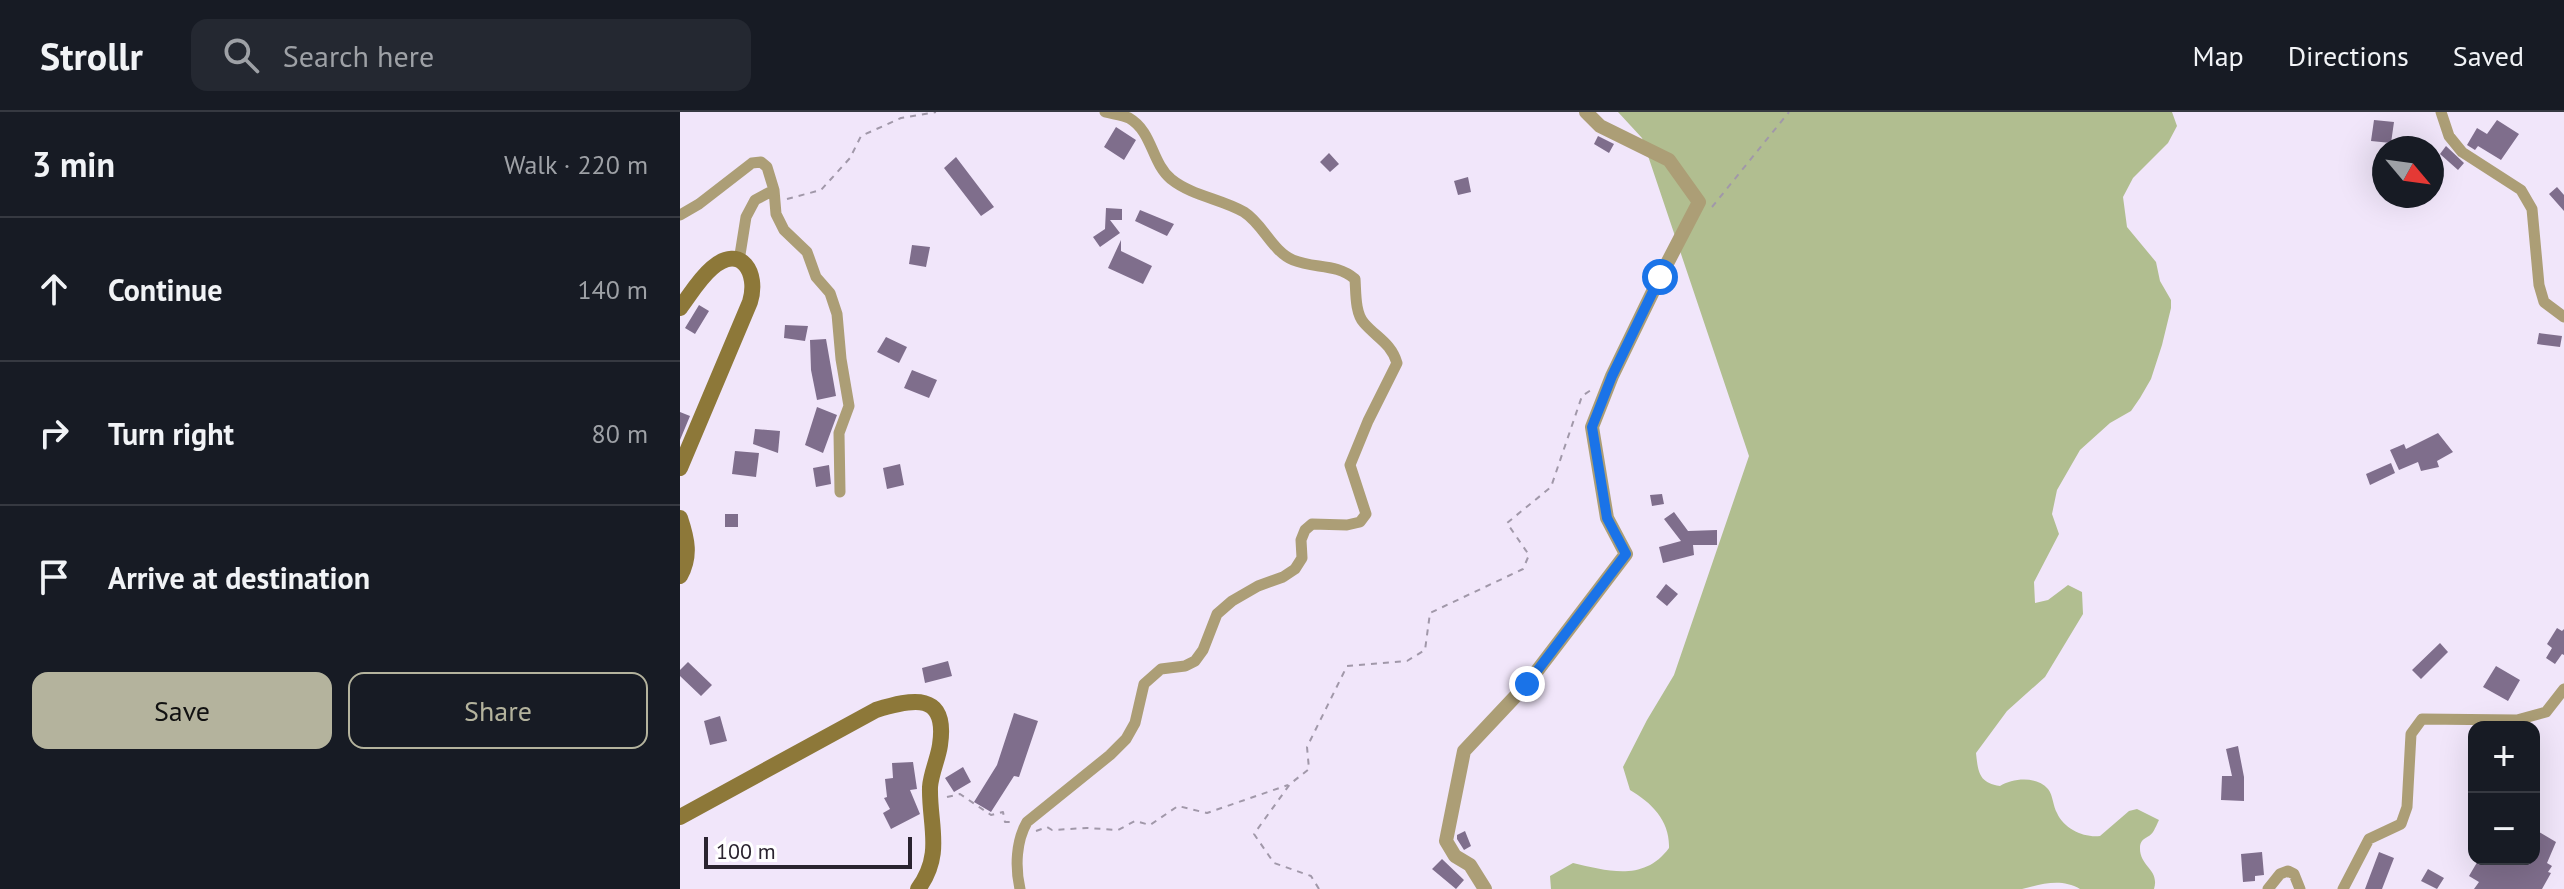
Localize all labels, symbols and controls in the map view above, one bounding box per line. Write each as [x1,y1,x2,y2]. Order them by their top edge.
search box [191,19,751,91]
text: Strollr [40,31,143,80]
icon: search [219,33,263,77]
text: Search here [283,36,434,75]
text: Map [2193,37,2244,74]
text: Directions [2288,37,2409,74]
text: Saved [2453,37,2524,74]
north arrow [2372,136,2444,208]
text: 3 min [32,142,115,186]
text: Walk · 220 m [504,148,648,181]
route start [1642,259,1678,295]
icon: ahead [32,267,76,311]
text: Continue [108,270,222,309]
text: 140 m [577,273,648,306]
icon: right [32,411,76,455]
text: Turn right [108,414,234,453]
text: 80 m [592,417,648,450]
icon: arrive [32,555,76,599]
text: Arrive at destination [108,558,370,597]
route end [1509,666,1545,702]
button: Save [32,672,332,749]
button: Share [348,672,648,749]
map controls [2468,721,2540,865]
button: + [2468,721,2540,793]
button: − [2468,793,2540,865]
scale bar [704,833,912,869]
text: 100 m [716,837,776,865]

